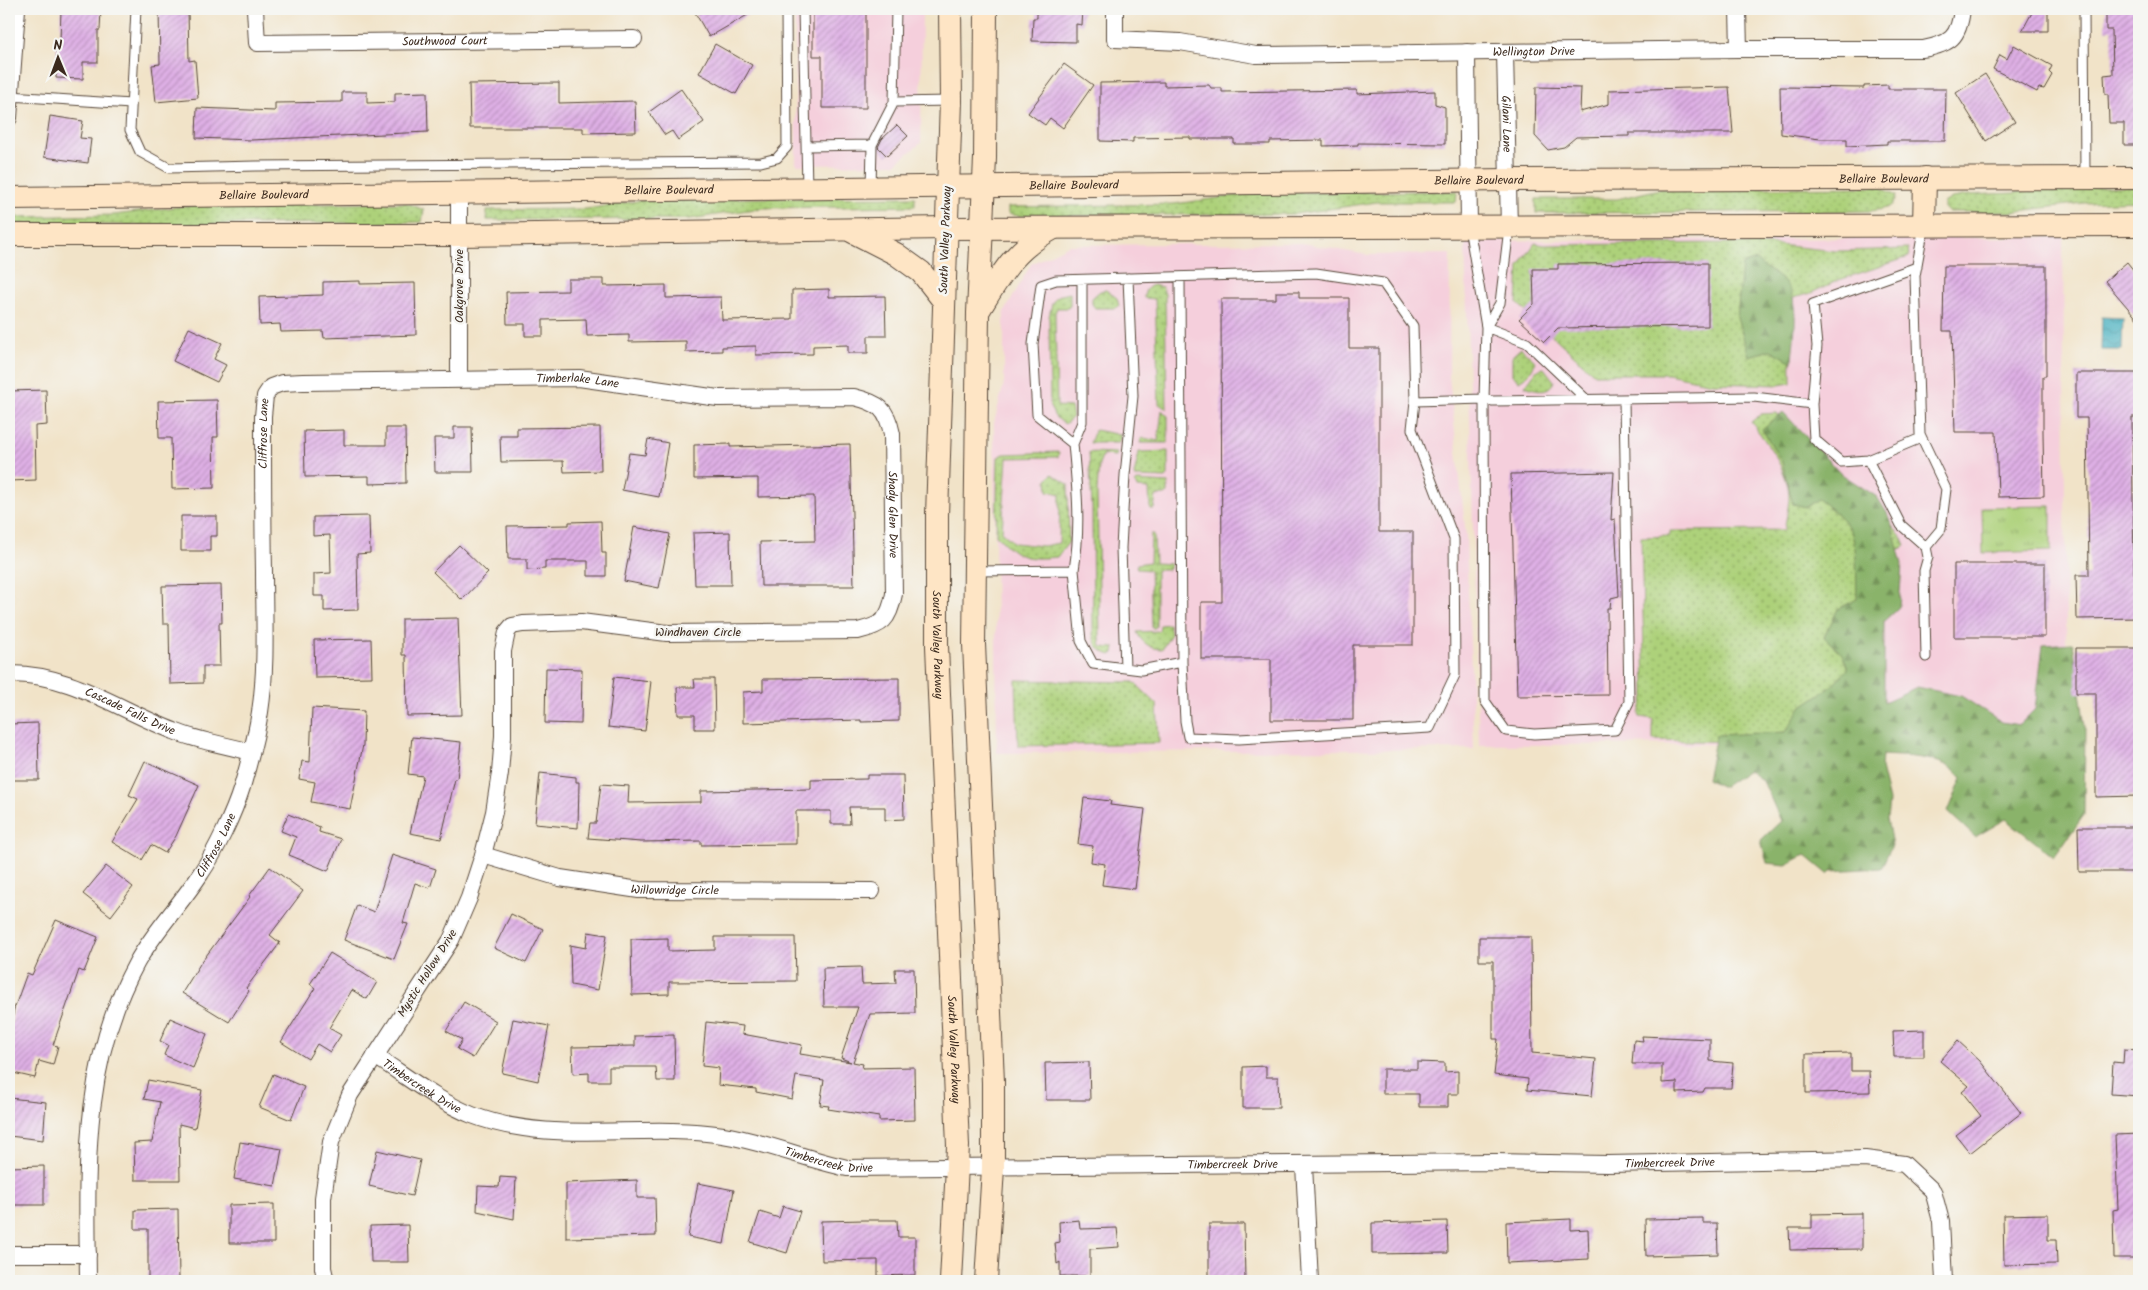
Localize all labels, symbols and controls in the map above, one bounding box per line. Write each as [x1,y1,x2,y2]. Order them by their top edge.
north arrow [32,32,82,82]
street label: Southwood Court [402,32,488,51]
text: N [53,35,63,57]
street label: Wellington Drive [1493,42,1576,62]
street label: Gilani Lane [1496,95,1516,153]
street label: Bellaire Boulevard [1839,170,1930,189]
street label: Bellaire Boulevard [1434,171,1525,191]
street label: Bellaire Boulevard [1029,176,1120,196]
street label: Bellaire Boulevard [624,181,715,201]
street label: Bellaire Boulevard [219,185,310,205]
street label: South Valley Parkway [934,185,957,294]
street label: Oakgrove Drive [450,248,469,323]
street label: Timberlake Lane [536,369,621,394]
street label: Cliffrose Lane [254,397,275,469]
street label: Shady Glen Drive [882,471,903,559]
street label: South Valley Parkway [927,591,948,700]
street label: Windhaven Circle [655,623,742,642]
street label: Cascade Falls Drive [82,682,179,741]
street label: Cliffrose Lane [191,810,242,882]
street label: Willowridge Circle [629,880,719,900]
street label: Mystic Hollow Drive [393,925,462,1021]
street label: South Valley Parkway [942,995,965,1104]
street label: Timbercreek Drive [378,1054,465,1119]
street label: Timbercreek Drive [782,1142,874,1178]
street label: Timbercreek Drive [1624,1153,1716,1174]
street label: Timbercreek Drive [1188,1155,1279,1175]

